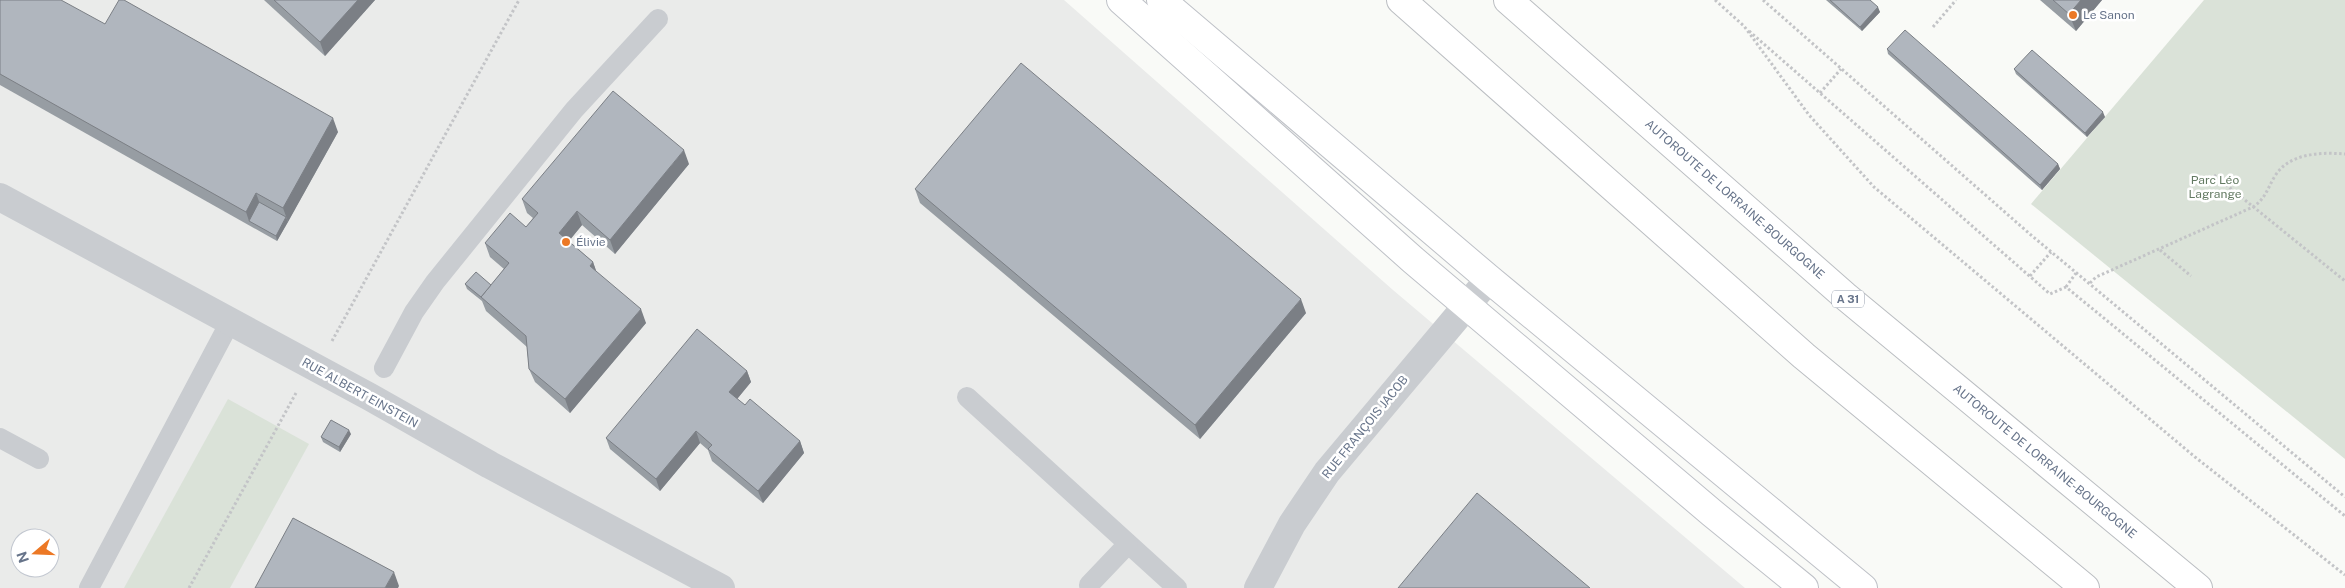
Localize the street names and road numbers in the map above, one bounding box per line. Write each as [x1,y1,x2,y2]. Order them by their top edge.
street label: AUTOROUTE DE LORRAINE-BOURGOGNE [1642,117,1827,282]
road number: A 31 [1832,290,1864,308]
street label: RUE ALBERT EINSTEIN [299,355,421,431]
street label: RUE FRANÇOIS JACOB [1319,373,1411,481]
street label: AUTOROUTE DE LORRAINE-BOURGOGNE [1950,381,2140,541]

